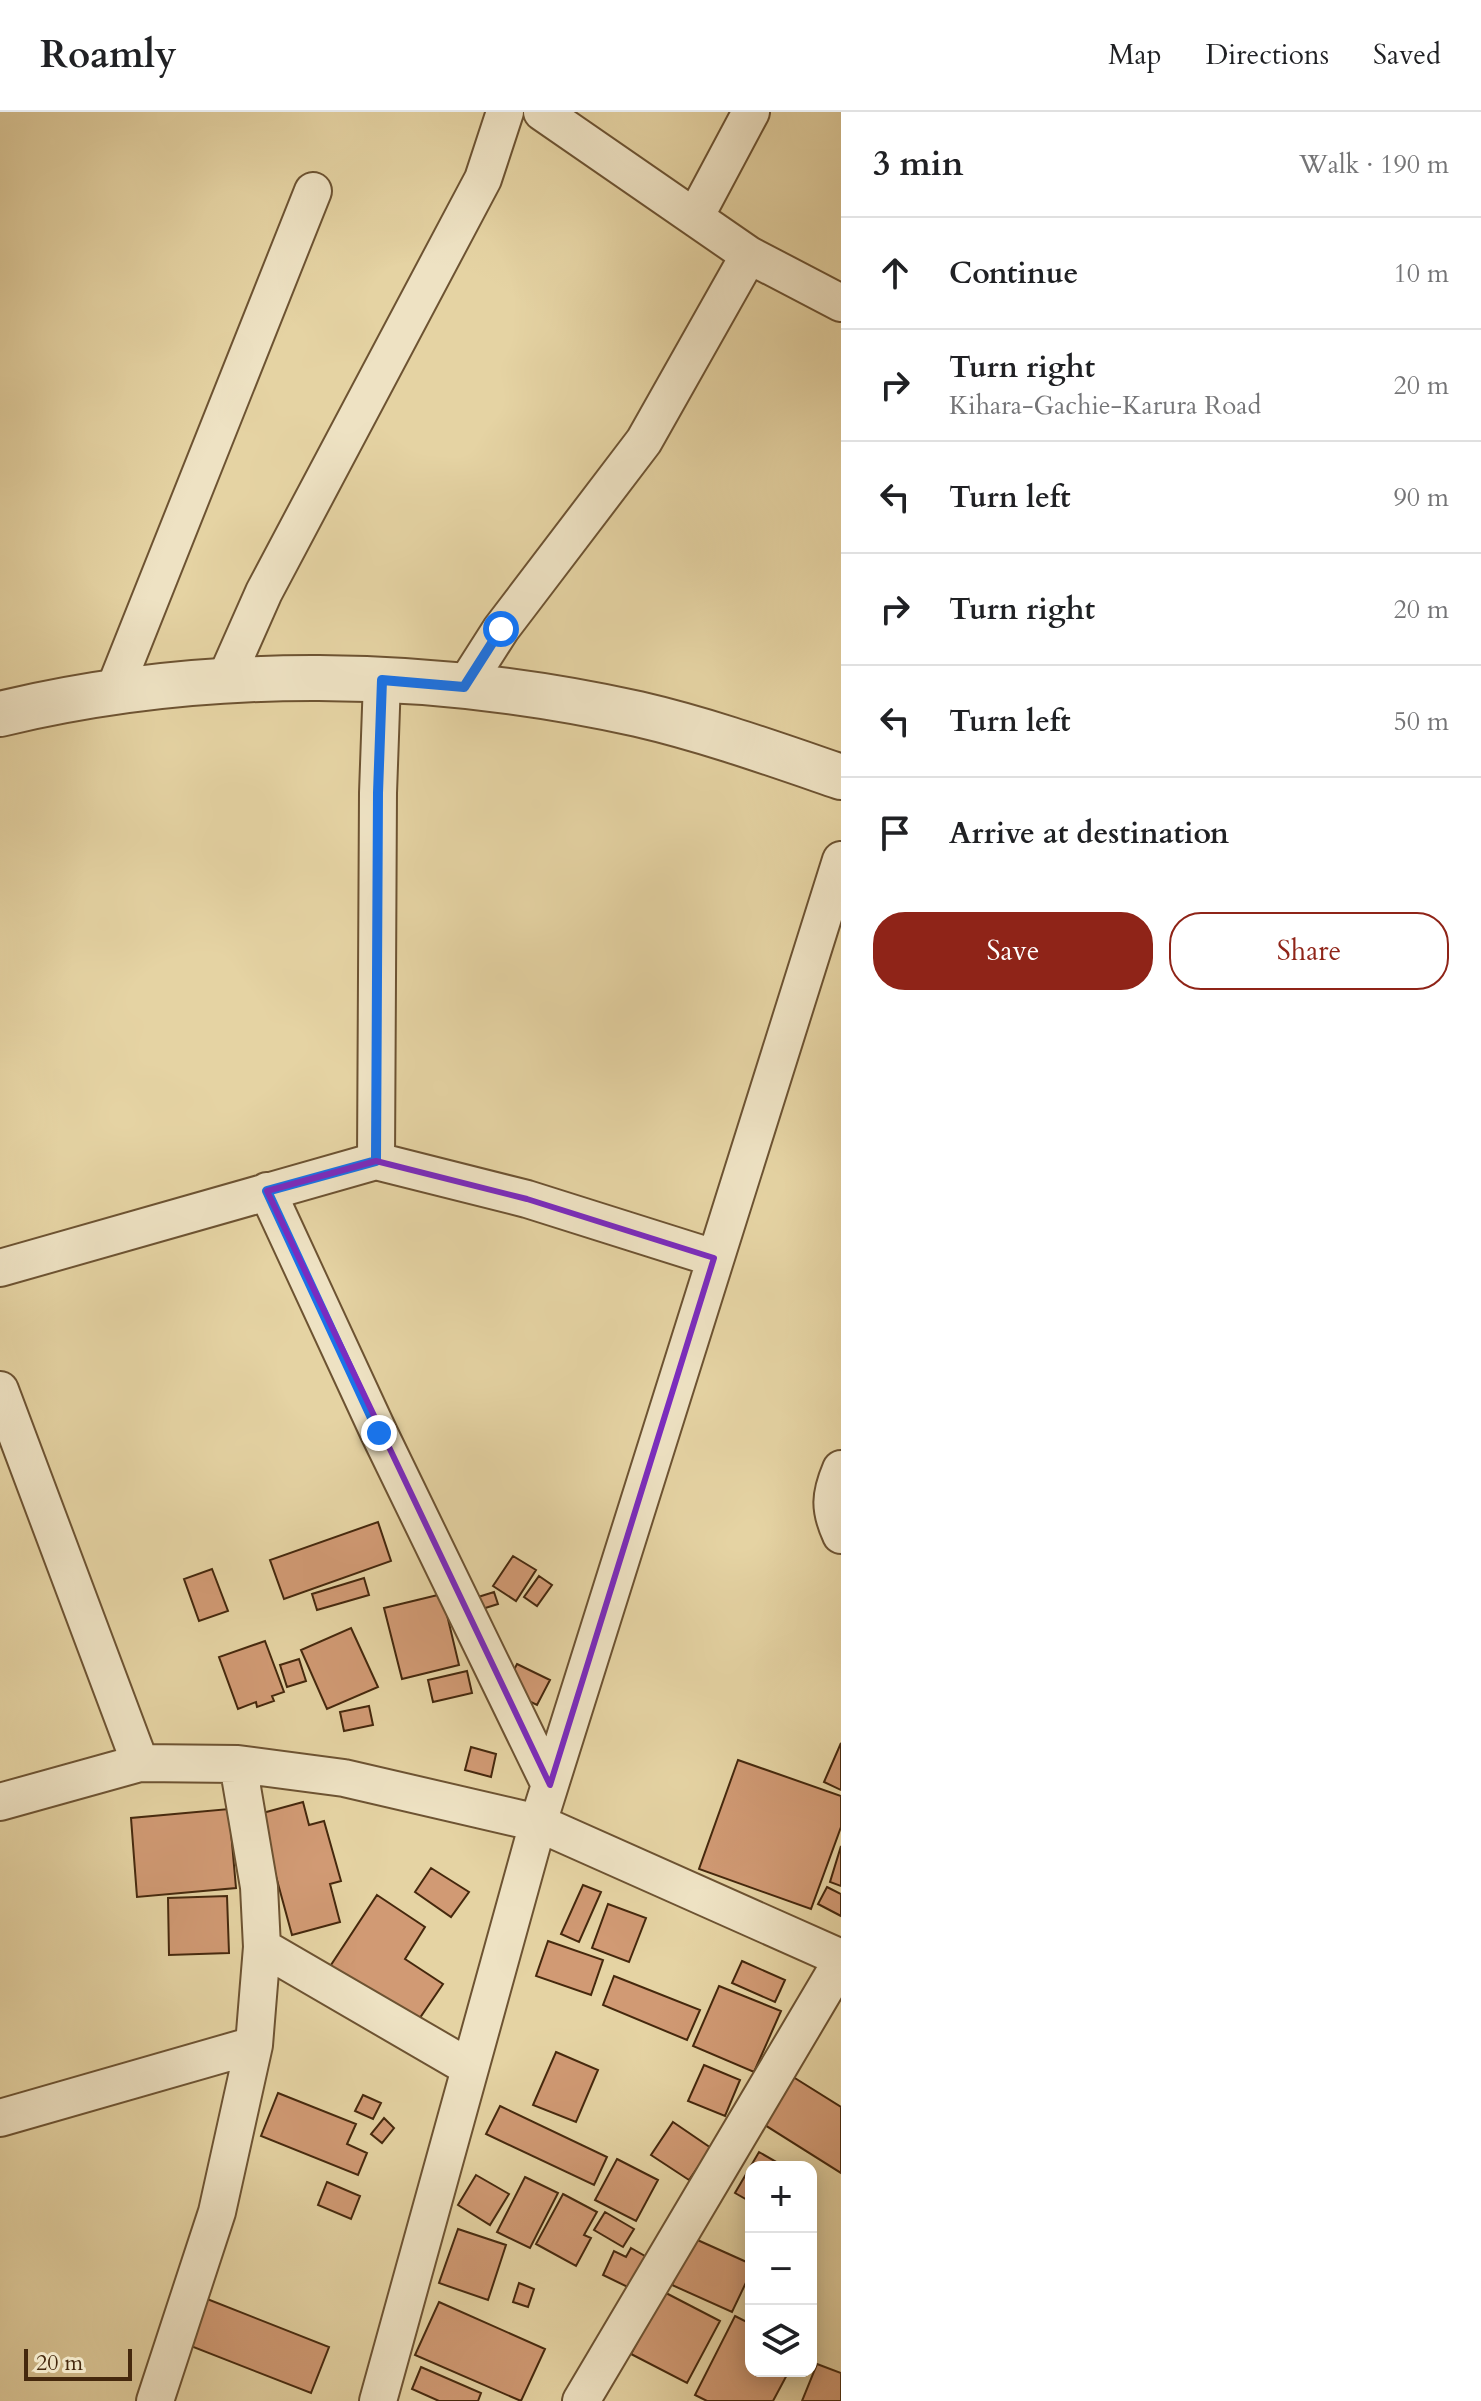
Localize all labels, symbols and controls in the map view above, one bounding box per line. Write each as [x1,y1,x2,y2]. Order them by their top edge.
text: Roamly [40,29,177,81]
text: Map [1108,36,1162,74]
text: Directions [1206,36,1329,74]
text: Saved [1373,36,1441,74]
text: 3 min [873,141,964,187]
text: Walk · 190 m [1299,147,1449,182]
icon: ahead [873,251,917,295]
text: Continue [949,253,1078,294]
text: 10 m [1393,256,1449,291]
text: Turn right [949,347,1095,388]
icon: right [873,363,917,407]
text: 20 m [1393,368,1449,403]
text: Kihara-Gachie-Karura Road [949,388,1261,423]
icon: left [873,475,917,519]
text: Turn left [949,477,1071,518]
text: 90 m [1393,480,1449,515]
icon: right [873,587,917,631]
text: Turn right [949,589,1095,630]
text: 20 m [1393,592,1449,627]
route start [483,611,519,647]
icon: left [873,699,917,743]
text: Turn left [949,701,1071,742]
text: 50 m [1393,704,1449,739]
icon: arrive [873,811,917,855]
text: Arrive at destination [949,813,1229,854]
button: Save [873,912,1153,990]
button: Share [1169,912,1449,990]
route end [361,1415,397,1451]
map controls [745,2161,817,2377]
button: + [745,2161,817,2233]
button: − [745,2233,817,2305]
button: layers [745,2305,817,2377]
scale bar [24,2345,132,2381]
text: 20 m [36,2348,83,2378]

